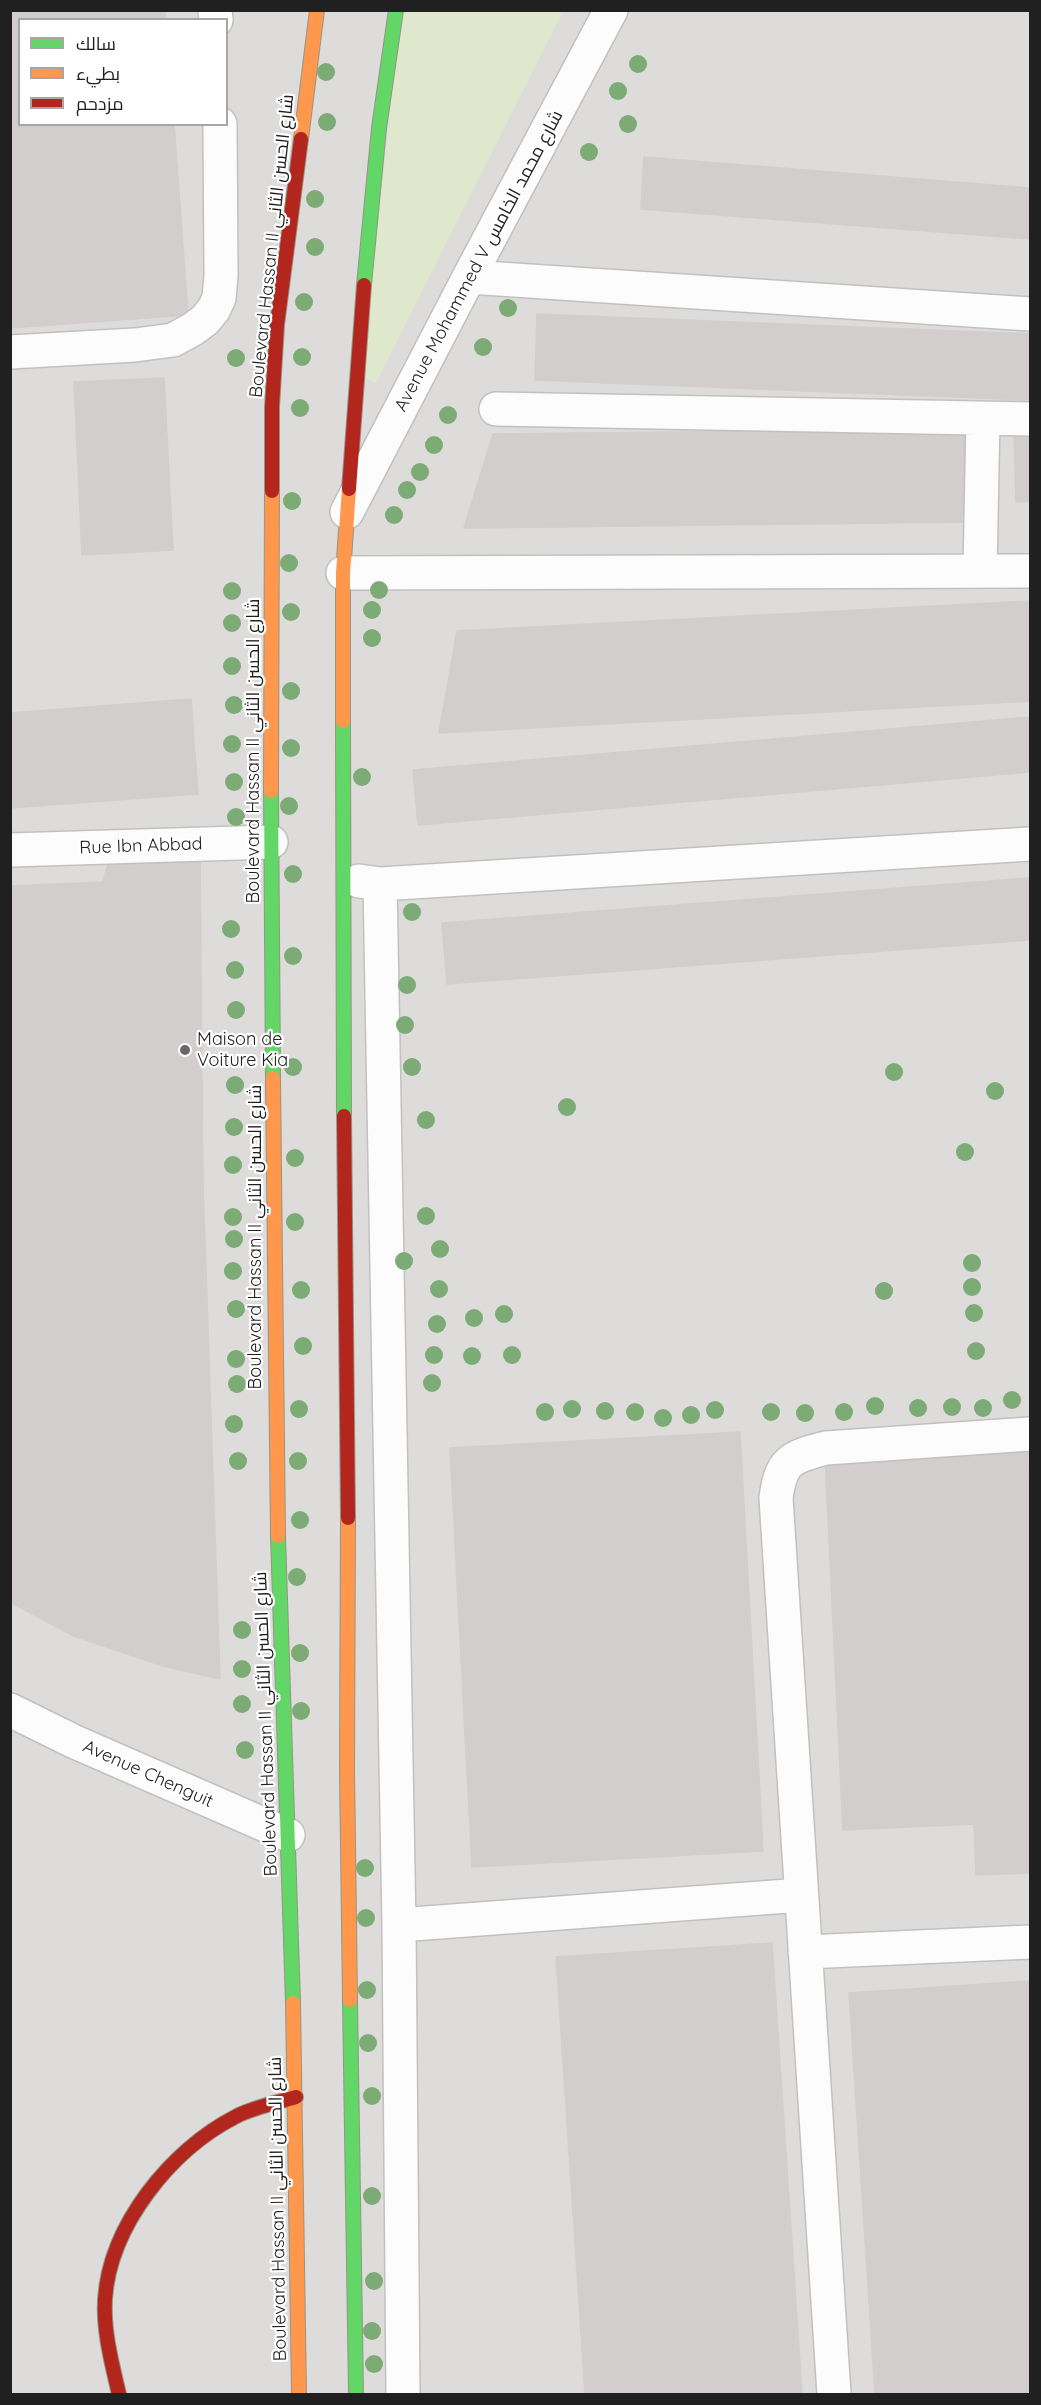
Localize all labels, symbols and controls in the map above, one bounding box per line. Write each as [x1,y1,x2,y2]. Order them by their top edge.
legend [18,18,228,126]
text: سالك [76,32,116,55]
text: بطيء [76,62,120,85]
text: مزدحم [76,92,124,115]
street label: Boulevard Hassan II شارع الحسن الثاني [245,93,299,399]
street label: Avenue Mohammed V شارع محمد الخامس [390,107,568,415]
street label: Boulevard Hassan II شارع الحسن الثاني [243,599,265,903]
street label: Rue Ibn Abbad [79,833,203,859]
place label: Maison de Voiture Kia [197,1029,288,1072]
marker: Maison de Voiture Kia [178,1043,192,1057]
street label: Boulevard Hassan II شارع الحسن الثاني [245,1085,267,1389]
street label: Boulevard Hassan II شارع الحسن الثاني [250,1571,282,1877]
street label: Avenue Chenguit [80,1736,216,1812]
street label: Boulevard Hassan II شارع الحسن الثاني [265,2056,291,2362]

